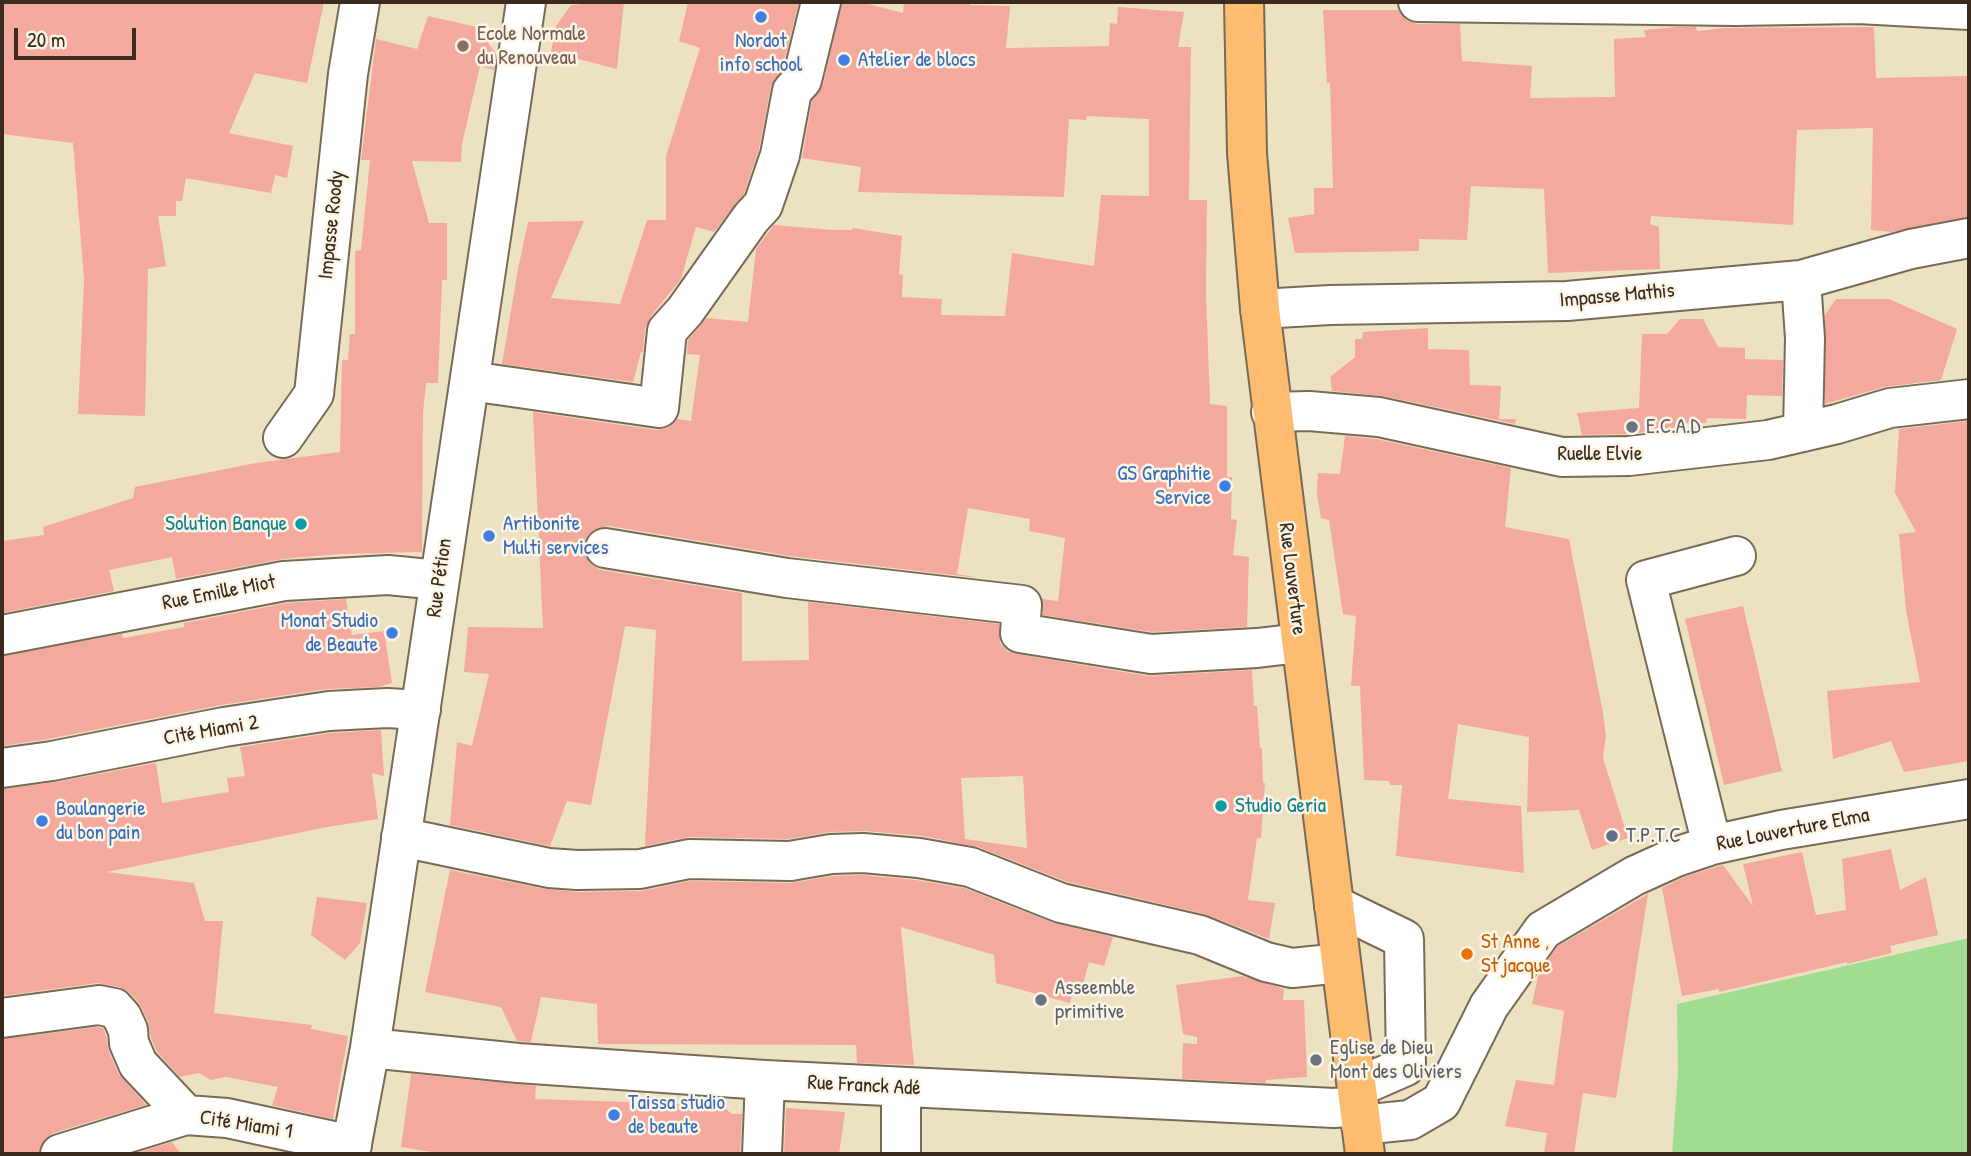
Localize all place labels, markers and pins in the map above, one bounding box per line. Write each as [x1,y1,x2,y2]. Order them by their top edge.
marker: Nordot info school [753,9,769,25]
place label: Ecole Normale du Renouveau [477,21,586,71]
place label: Nordot info school [720,28,802,78]
marker: Ecole Normale du Renouveau [455,38,471,54]
place label: Atelier de blocs [858,47,976,73]
marker: Atelier de blocs [836,52,852,68]
place label: E.C.A.D [1646,414,1700,440]
marker: E.C.A.D [1624,419,1640,435]
place label: GS Graphitie Service [1117,461,1211,511]
marker: GS Graphitie Service [1217,478,1233,494]
place label: Solution Banque [165,511,287,537]
place label: Artibonite Multi services [503,511,608,561]
marker: Solution Banque [293,516,309,532]
marker: Artibonite Multi services [481,528,497,544]
place label: Monat Studio de Beaute [281,608,378,658]
marker: Monat Studio de Beaute [384,625,400,641]
place label: Studio Geria [1235,793,1326,819]
place label: Boulangerie du bon pain [56,796,146,846]
marker: Studio Geria [1213,798,1229,814]
marker: Boulangerie du bon pain [34,813,50,829]
place label: T.P.T.C [1626,823,1681,849]
marker: T.P.T.C [1604,828,1620,844]
place label: St Anne , St jacque [1481,929,1550,979]
marker: St Anne , St jacque [1459,946,1475,962]
place label: Asseemble primitive [1055,975,1135,1025]
marker: Asseemble primitive [1033,992,1049,1008]
place label: Eglise de Dieu Mont des Oliviers [1330,1035,1462,1085]
marker: Eglise de Dieu Mont des Oliviers [1308,1052,1324,1068]
place label: Taissa studio de beaute [628,1090,725,1140]
marker: Taissa studio de beaute [606,1107,622,1123]

